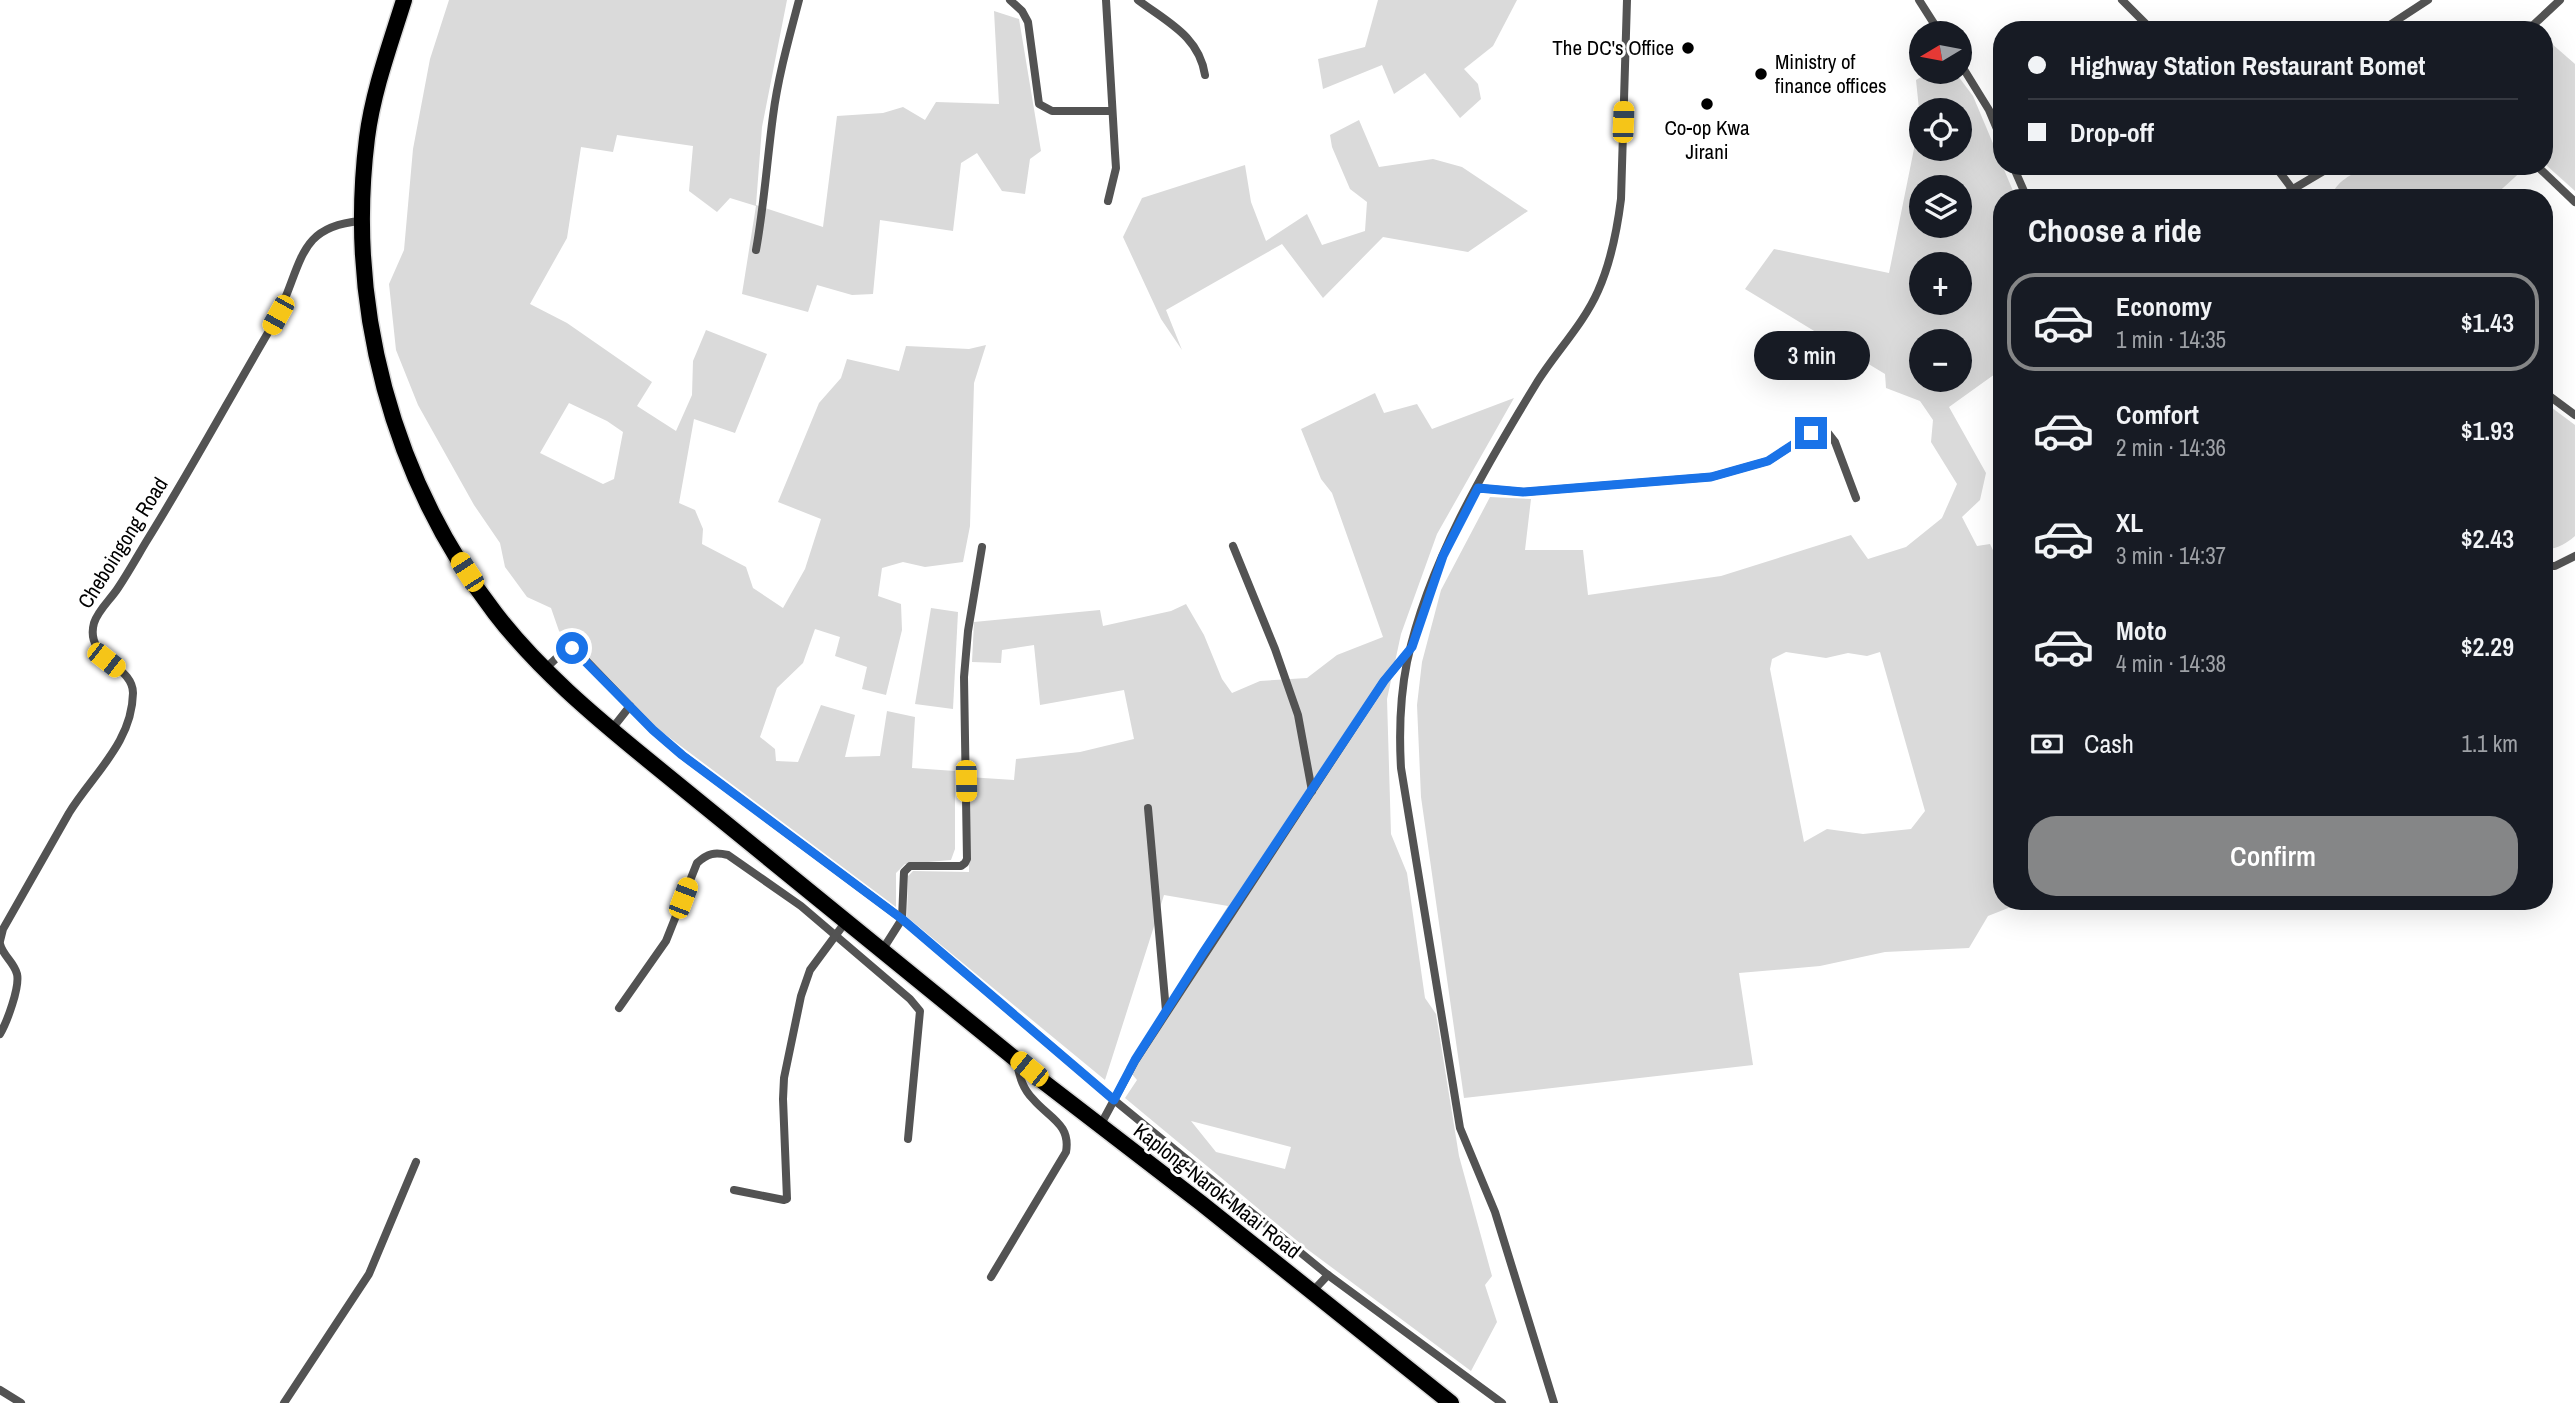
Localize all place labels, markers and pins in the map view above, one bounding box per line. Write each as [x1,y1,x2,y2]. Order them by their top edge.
place label: The DC's Office [1552,33,1674,62]
marker: The DC's Office [1680,40,1696,56]
place label: Ministry of finance offices [1775,47,1887,100]
marker: Ministry of finance offices [1753,66,1769,82]
marker: Co-op Kwa Jirani [1699,96,1715,112]
place label: Co-op Kwa Jirani [1664,113,1750,166]

